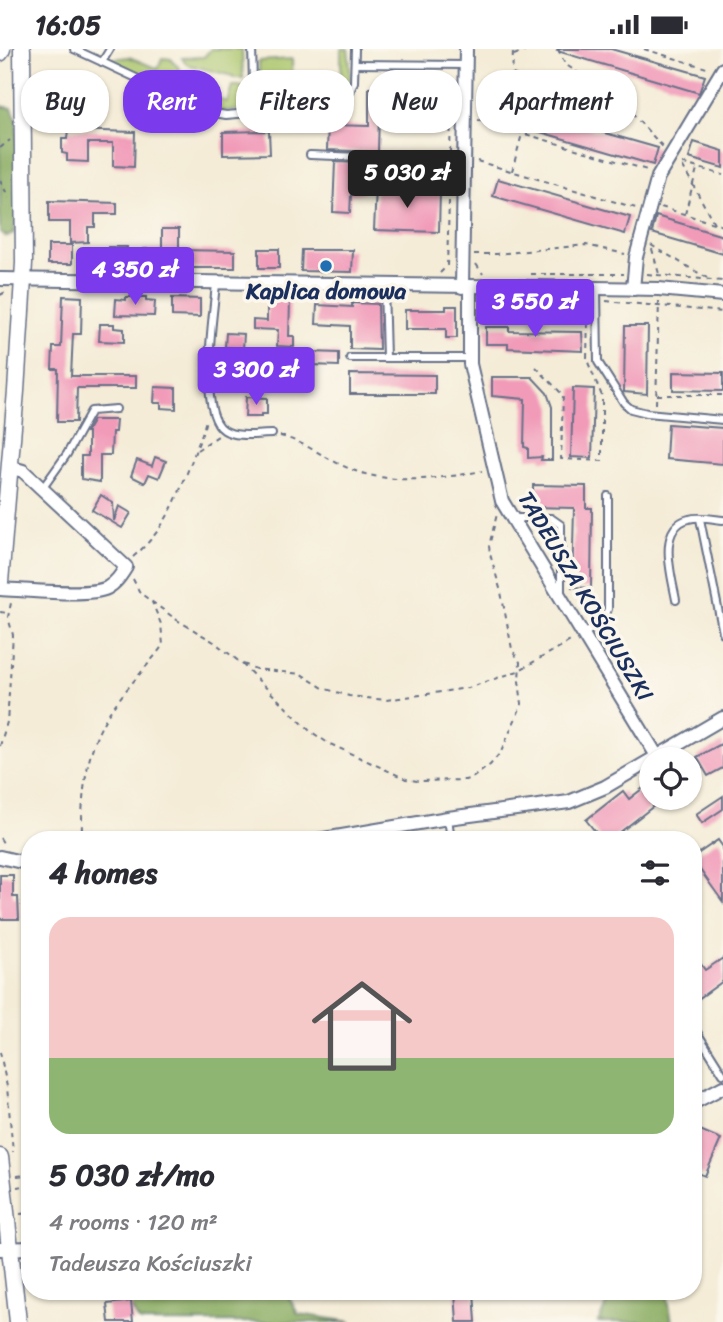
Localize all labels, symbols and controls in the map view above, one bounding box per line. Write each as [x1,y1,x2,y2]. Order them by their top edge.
text: 16:05 [35,2,101,48]
chip: Buy [21,70,109,133]
chip: Rent [123,70,222,133]
chip: Filters [236,70,354,133]
chip: New [368,70,462,133]
chip: Apartment [476,70,637,133]
pin: 5 030 zł [335,151,479,210]
text: 5 030 zł [364,152,450,193]
pin: 4 350 zł [63,247,207,307]
text: 4 350 zł [92,249,178,290]
marker: Kaplica domowa [318,258,334,274]
place label: Kaplica domowa [245,271,407,312]
pin: 3 550 zł [463,279,607,339]
text: 3 550 zł [492,281,578,322]
pin: 3 300 zł [184,347,328,407]
text: 3 300 zł [214,349,298,390]
street label: TADEUSZA KOŚCIUSZKI [506,483,665,710]
map controls [639,747,702,810]
button: locate [639,747,702,810]
text: 4 homes [49,846,157,900]
icon: filters [636,854,674,892]
icon: home [299,963,425,1089]
text: 5 030 zł/mo [49,1148,215,1202]
text: 4 rooms · 120 m² [49,1202,218,1243]
text: Tadeusza Kościuszki [49,1243,252,1284]

